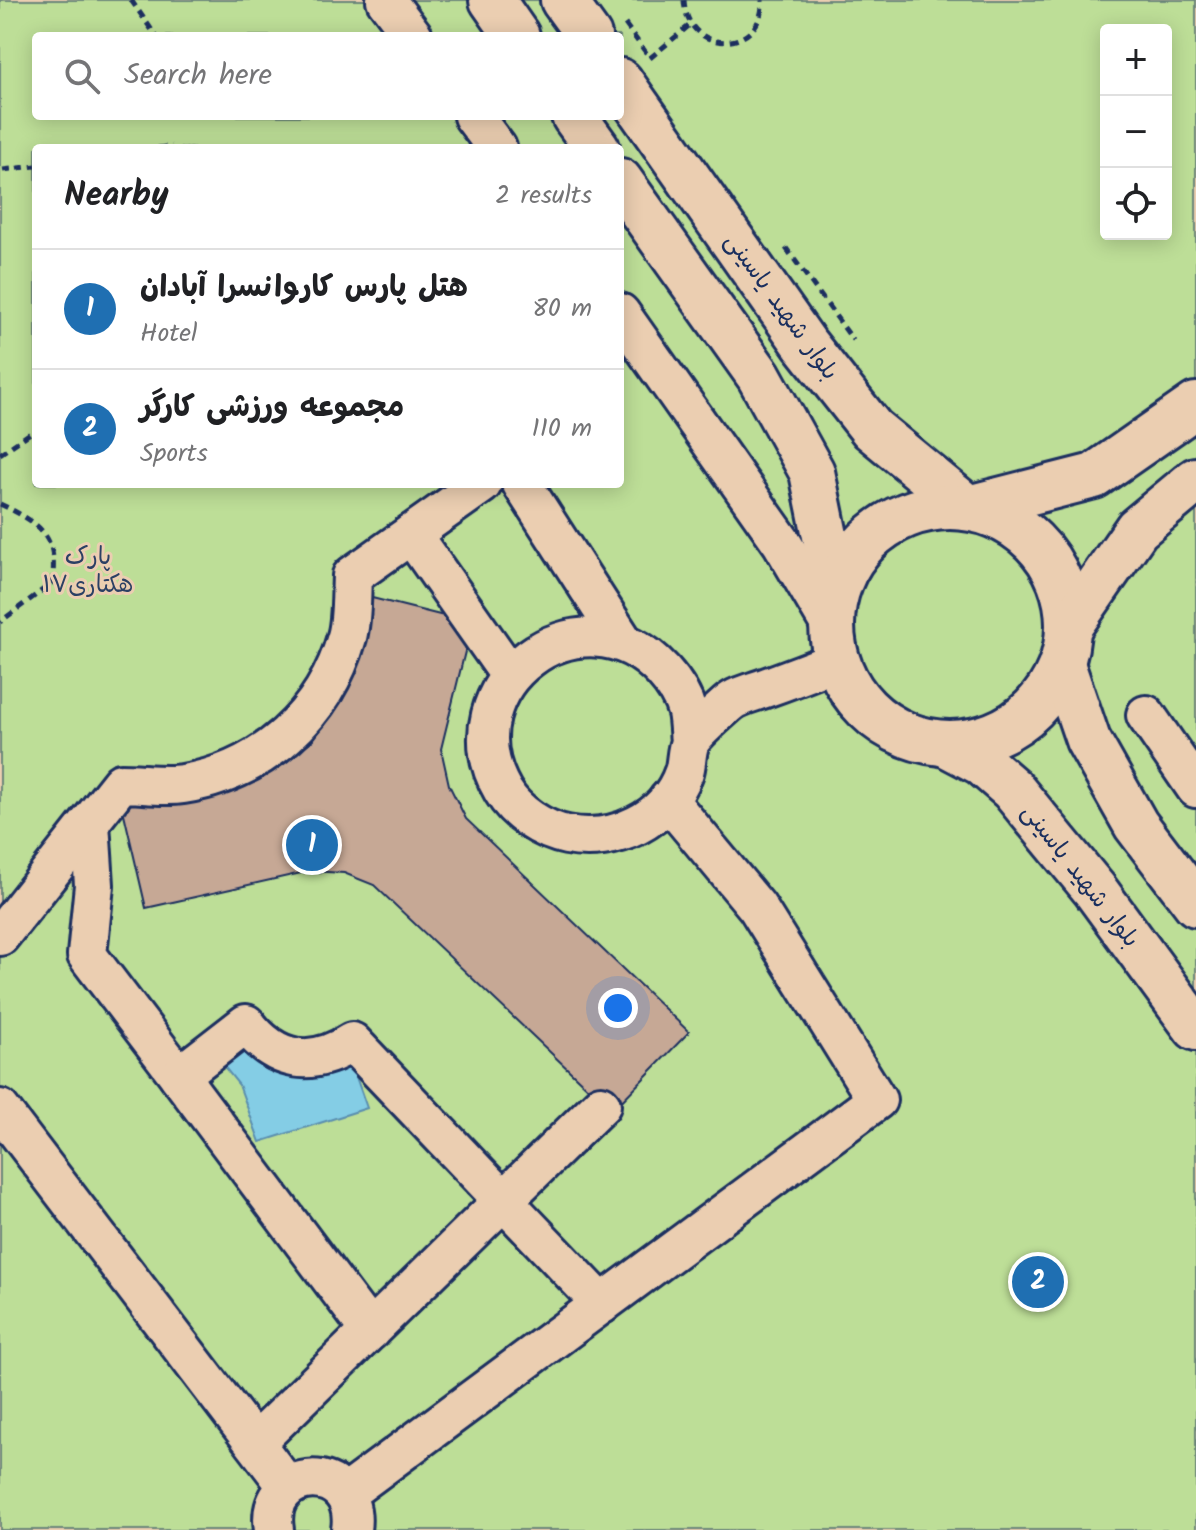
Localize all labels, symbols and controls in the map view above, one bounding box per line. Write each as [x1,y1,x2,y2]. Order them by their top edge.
map controls [1100,24,1172,240]
button: + [1100,24,1172,96]
search box [32,32,624,120]
text: Search here [124,52,272,100]
icon: search [60,54,104,98]
button: − [1100,96,1172,168]
button: locate [1100,168,1172,240]
text: Nearby [64,169,169,223]
text: 2 results [495,175,592,217]
street label: بلوار شهید یاسینی [714,225,848,389]
text: هتل پارس کاروانسرا آبادان [140,264,468,312]
text: 1 [86,288,94,330]
text: 80 m [532,288,592,330]
text: Hotel [140,313,197,355]
text: مجموعه ورزشی کارگر [140,384,404,432]
text: 2 [82,408,98,450]
text: 110 m [532,408,592,450]
text: Sports [140,433,208,475]
park label: پارک ۱۷هکتاری [43,538,133,605]
street label: بلوار شهید یاسینی [1011,795,1149,957]
pin: 1 [286,815,338,875]
your location [598,988,638,1028]
pin: 2 [1012,1252,1064,1312]

